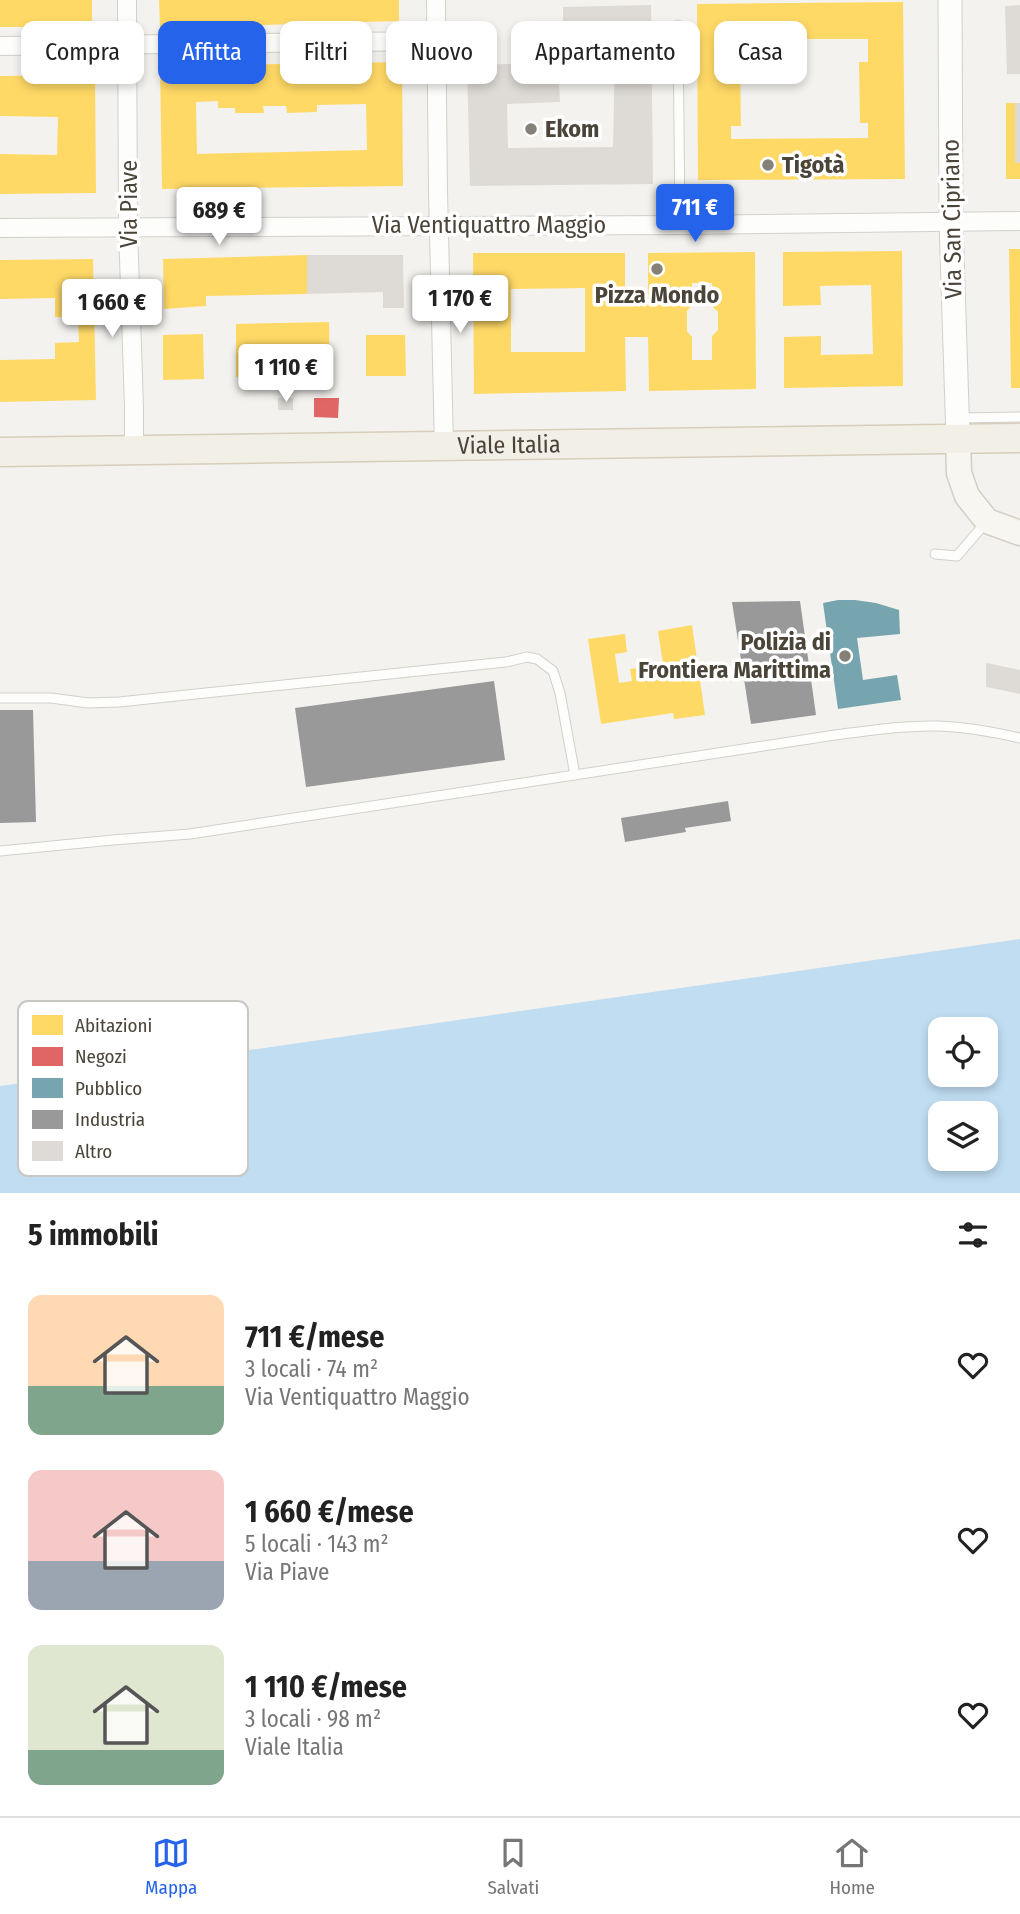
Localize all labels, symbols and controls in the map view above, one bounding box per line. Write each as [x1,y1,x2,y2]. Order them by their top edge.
chip: Compra [21,21,144,84]
chip: Affitta [158,21,266,84]
chip: Filtri [280,21,372,84]
chip: Nuovo [386,21,497,84]
chip: Appartamento [511,21,700,84]
chip: Casa [714,21,807,84]
place label: Ekom [545,115,599,143]
marker: Ekom [523,121,539,137]
street label: Via San Cipriano [937,139,967,299]
place label: Tigotà [782,151,844,179]
marker: Tigotà [760,157,776,173]
street label: Via Piave [115,160,143,248]
pin: 711 € [646,184,744,244]
pin: 689 € [170,188,268,247]
text: 711 € [672,193,718,221]
text: 689 € [193,196,245,224]
street label: Via Ventiquattro Maggio [372,211,606,239]
marker: Pizza Mondo [649,261,665,277]
pin: 1 170 € [395,276,525,335]
pin: 1 660 € [47,280,177,339]
place label: Pizza Mondo [595,281,719,309]
text: 1 170 € [428,284,492,312]
text: 1 660 € [78,288,146,316]
pin: 1 110 € [221,344,351,404]
text: 1 110 € [254,353,318,381]
street label: Viale Italia [457,430,561,460]
place label: Polizia di Frontiera Marittima [638,628,831,684]
marker: Polizia di Frontiera Marittima [837,648,853,664]
legend [18,1001,248,1176]
text: Abitazioni [75,1014,152,1037]
map controls [928,1017,998,1171]
button: locate [928,1017,998,1087]
text: Negozi [75,1045,127,1068]
text: Pubblico [75,1077,142,1100]
button: layers [928,1101,998,1171]
text: Industria [75,1108,145,1131]
text: Altro [75,1140,112,1163]
icon: filters [954,1216,992,1254]
text: 5 immobili [28,1217,159,1253]
text: 711 €/mese [245,1319,384,1355]
icon: home [84,1323,168,1407]
icon: heart [954,1346,992,1384]
text: 3 locali · 74 m² [245,1355,378,1383]
text: Via Ventiquattro Maggio [245,1383,470,1411]
text: 1 660 €/mese [245,1494,414,1530]
icon: home [84,1498,168,1582]
icon: heart [954,1521,992,1559]
text: 5 locali · 143 m² [245,1530,389,1558]
text: Via Piave [245,1558,329,1586]
text: 1 110 €/mese [245,1669,407,1705]
icon: home [84,1673,168,1757]
icon: heart [954,1696,992,1734]
text: 3 locali · 98 m² [245,1705,381,1733]
text: Viale Italia [245,1733,344,1761]
tab: Mappa [145,1834,197,1899]
tab: Salvati [487,1834,539,1899]
tab: Home [829,1834,875,1899]

